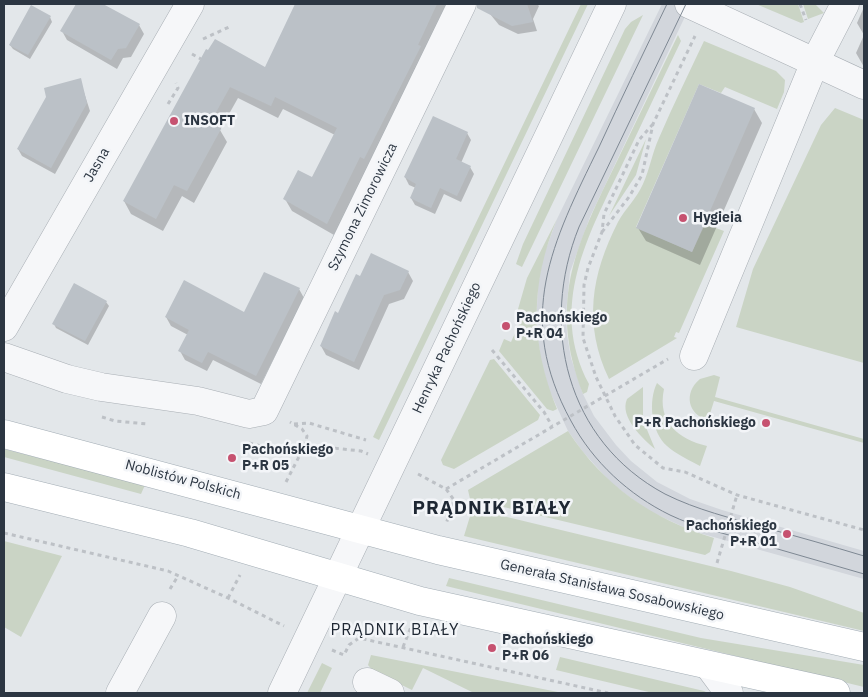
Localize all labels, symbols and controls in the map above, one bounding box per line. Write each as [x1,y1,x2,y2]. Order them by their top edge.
place label: INSOFT [184,113,235,129]
marker: INSOFT [168,115,180,127]
street label: Szymona Zimorowicza [325,140,401,274]
street label: Jasna [81,145,113,185]
place label: Hygieia [693,210,742,226]
marker: Hygieia [677,212,689,224]
street label: Henryka Pachońskiego [409,280,485,416]
place label: Pachońskiego P+R 04 [516,310,607,342]
marker: Pachońskiego P+R 04 [500,320,512,332]
place label: P+R Pachońskiego [634,415,756,431]
marker: P+R Pachońskiego [760,417,772,429]
place label: Pachońskiego P+R 05 [242,442,333,474]
marker: Pachońskiego P+R 05 [226,452,238,464]
street label: Noblistów Polskich [123,456,243,504]
district label: PRĄDNIK BIAŁY [411,498,573,520]
place label: Pachońskiego P+R 01 [686,518,777,550]
marker: Pachońskiego P+R 01 [781,528,793,540]
street label: Generała Stanisława Sosabowskiego [498,556,726,624]
district label: PRĄDNIK BIAŁY [329,620,461,640]
place label: Pachońskiego P+R 06 [502,632,593,664]
marker: Pachońskiego P+R 06 [486,642,498,654]

